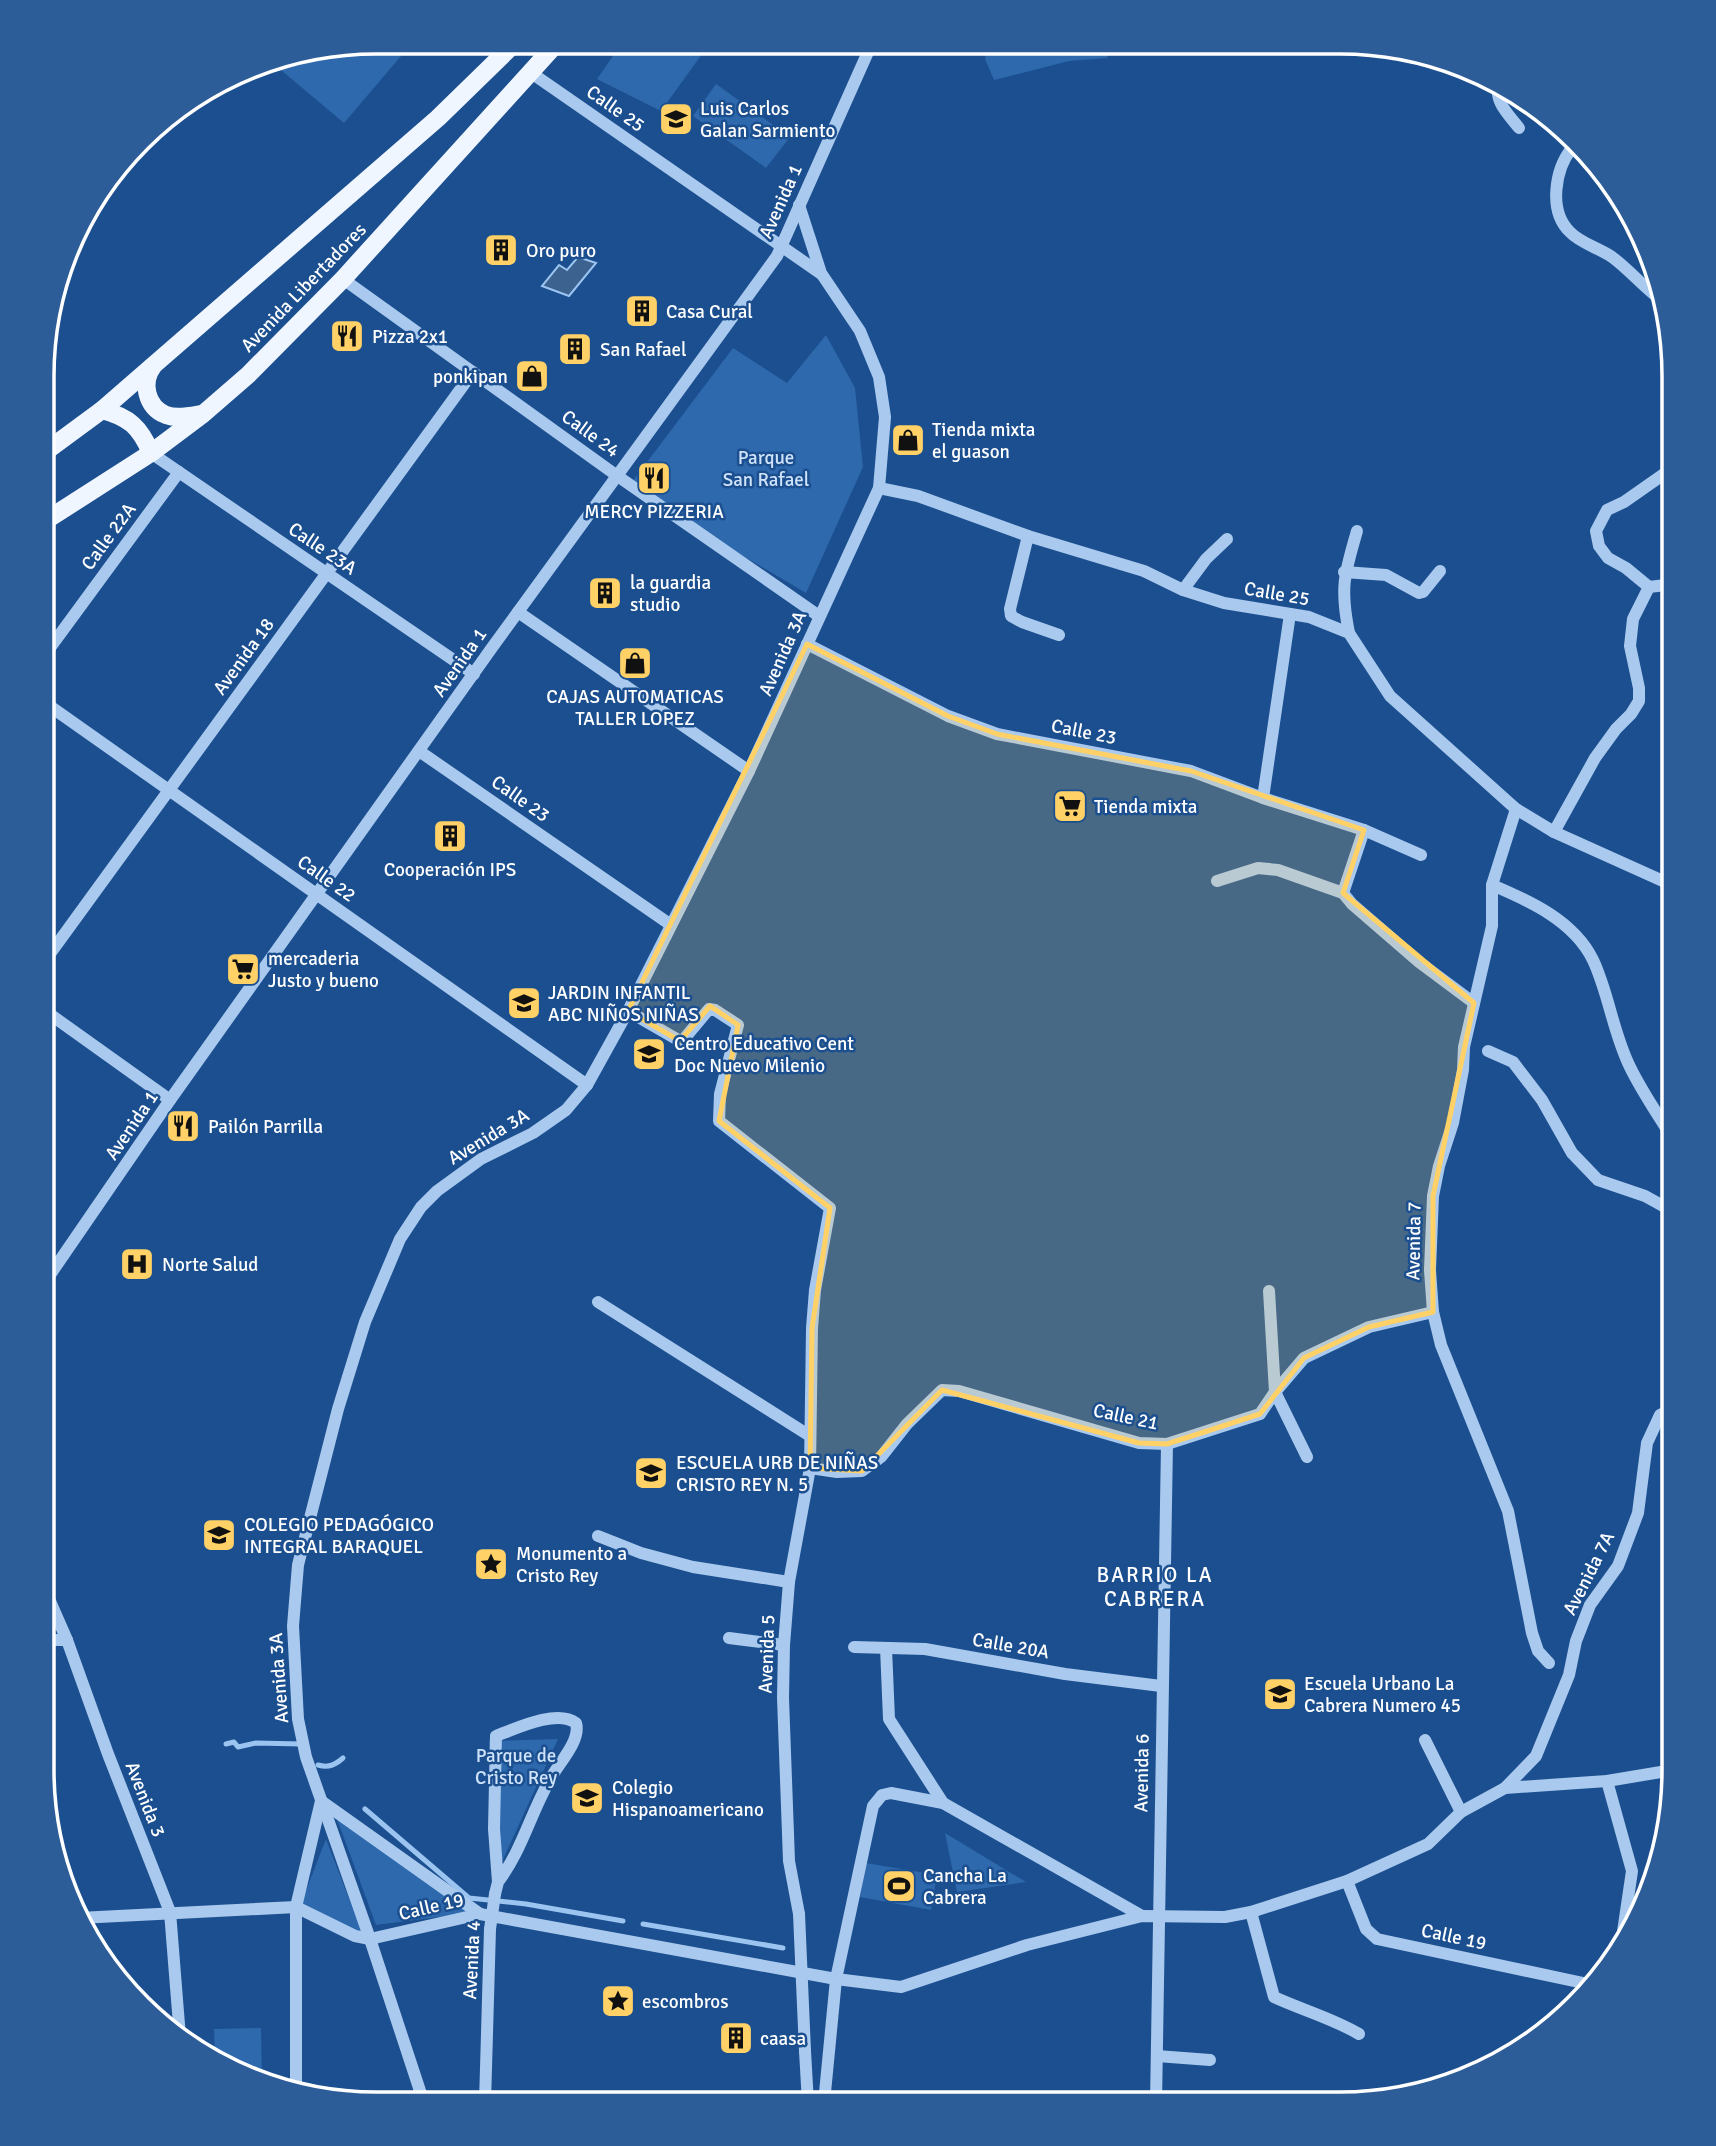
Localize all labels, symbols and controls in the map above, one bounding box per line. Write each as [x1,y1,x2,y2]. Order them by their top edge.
street label: Calle 25 [582,80,649,138]
place label: Luis Carlos Galan Sarmiento [700,97,835,143]
school or university icon: Luis Carlos Galan Sarmiento [657,100,695,138]
street label: Avenida 1 [754,160,808,242]
street label: Avenida Libertadores [236,218,372,357]
building icon: Oro puro [482,231,520,269]
place label: Oro puro [526,239,596,263]
building icon: Casa Cural [623,292,661,330]
place label: Casa Cural [666,300,753,324]
restaurant icon: Pizza 2x1 [328,317,366,355]
place label: Pizza 2x1 [372,325,448,349]
building icon: San Rafael [556,330,594,368]
place label: San Rafael [600,338,687,362]
shop icon: ponkipan [513,357,551,395]
place label: ponkipan [433,365,508,389]
street label: Calle 24 [557,405,624,463]
place label: Tienda mixta el guason [932,418,1036,464]
shop icon: Tienda mixta el guason [889,421,927,459]
park label: Parque San Rafael [723,446,809,492]
restaurant icon: MERCY PIZZERIA [635,459,673,497]
street label: Calle 22A [76,498,142,575]
place label: MERCY PIZZERIA [584,500,724,524]
street label: Calle 23A [284,517,362,581]
place label: la guardia studio [630,571,711,617]
building icon: la guardia studio [586,574,624,612]
street label: Calle 25 [1242,576,1311,612]
street label: Avenida 3A [754,607,812,700]
street label: Avenida 18 [208,613,280,700]
street label: Avenida 1 [427,623,492,702]
shop icon: CAJAS AUTOMATICAS TALLER LOPEZ [616,644,654,682]
place label: CAJAS AUTOMATICAS TALLER LOPEZ [546,685,724,731]
street label: Calle 23 [1049,714,1118,750]
street label: Calle 23 [487,770,554,828]
supermarket icon: Tienda mixta [1051,787,1089,825]
place label: Tienda mixta [1094,795,1198,819]
building icon: Cooperación IPS [431,817,469,855]
street label: Calle 22 [293,850,360,908]
place label: Cooperación IPS [384,858,516,882]
place label: mercaderia Justo y bueno [268,947,379,993]
supermarket icon: mercaderia Justo y bueno [224,950,262,988]
place label: JARDIN INFANTIL ABC NIÑOS NIÑAS [548,981,699,1027]
school or university icon: JARDIN INFANTIL ABC NIÑOS NIÑAS [505,984,543,1022]
place label: Centro Educativo Cent Doc Nuevo Milenio [674,1032,854,1078]
school or university icon: Centro Educativo Cent Doc Nuevo Milenio [630,1035,668,1073]
street label: Avenida 1 [100,1086,164,1165]
street label: Avenida 3A [444,1103,534,1170]
restaurant icon: Pailón Parrilla [164,1107,202,1145]
place label: Pailón Parrilla [208,1115,323,1139]
street label: Avenida 7 [1401,1201,1427,1281]
hospital icon: Norte Salud [118,1245,156,1283]
place label: Norte Salud [162,1253,258,1277]
street label: Calle 21 [1091,1398,1161,1436]
place label: ESCUELA URB DE NIÑAS CRISTO REY N. 5 [676,1451,878,1497]
school or university icon: ESCUELA URB DE NIÑAS CRISTO REY N. 5 [632,1454,670,1492]
place label: COLEGIO PEDAGÓGICO INTEGRAL BARAQUEL [244,1513,434,1559]
school or university icon: COLEGIO PEDAGÓGICO INTEGRAL BARAQUEL [200,1516,238,1554]
street label: Avenida 7A [1558,1527,1620,1619]
place label: Monumento a Cristo Rey [516,1542,627,1588]
place icon: Monumento a Cristo Rey [472,1545,510,1583]
district label: BARRIO LA CABRERA [1097,1562,1213,1612]
street label: Avenida 5 [754,1614,780,1694]
street label: Calle 20A [971,1627,1051,1665]
street label: Avenida 3A [264,1632,294,1724]
place label: Escuela Urbano La Cabrera Numero 45 [1304,1672,1461,1718]
school or university icon: Escuela Urbano La Cabrera Numero 45 [1261,1675,1299,1713]
street label: Avenida 6 [1129,1733,1155,1813]
park label: Parque de Cristo Rey [475,1744,557,1790]
street label: Avenida 3 [120,1758,170,1840]
place label: Colegio Hispanoamericano [612,1776,764,1822]
school or university icon: Colegio Hispanoamericano [568,1779,606,1817]
place label: Cancha La Cabrera [923,1864,1007,1910]
sports icon: Cancha La Cabrera [880,1867,918,1905]
street label: Calle 19 [396,1888,466,1926]
street label: Calle 19 [1419,1918,1489,1956]
street label: Avenida 4 [458,1920,486,2000]
place icon: escombros [599,1982,637,2020]
place label: escombros [642,1990,729,2014]
building icon: caasa [717,2019,755,2057]
place label: caasa [760,2027,806,2051]

